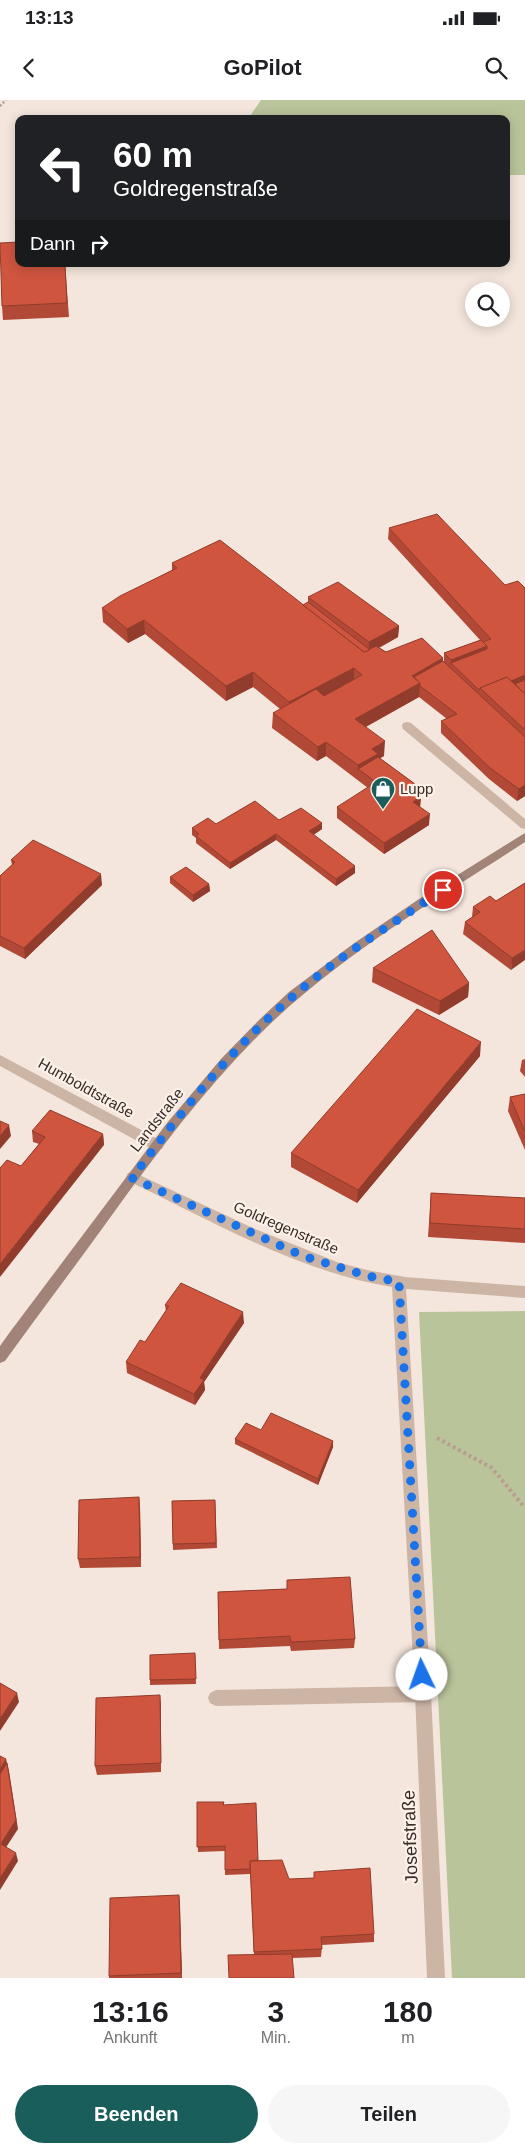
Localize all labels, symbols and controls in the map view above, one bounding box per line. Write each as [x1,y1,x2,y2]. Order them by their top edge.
text: 13:13 [25,7,74,28]
icon: back [15,54,43,82]
icon: search [482,54,510,82]
text: GoPilot [223,55,302,80]
icon: left [30,135,95,200]
text: 60 m [113,135,193,174]
text: Goldregenstraße [113,176,278,201]
icon: right [85,230,113,258]
text: Dann [30,233,75,254]
map controls [465,282,510,327]
button: search [465,282,510,327]
shop icon: Lupp [370,776,396,810]
place label: Lupp [400,780,433,797]
pin [422,869,464,911]
icon: arrive [429,876,457,904]
street label: Humboldtstraße [35,1054,137,1121]
street label: Landstraße [127,1085,187,1155]
street label: Goldregenstraße [231,1198,341,1257]
position arrow [395,1648,447,1700]
street label: Josefstraße [398,1790,422,1884]
text: 13:16 [92,1995,169,2028]
text: 3 [267,1995,284,2028]
text: 180 [383,1995,433,2028]
text: Ankunft [103,2029,157,2046]
text: Min. [261,2029,291,2046]
text: m [401,2029,415,2046]
button: Beenden [15,2085,258,2143]
button: Teilen [268,2085,510,2143]

